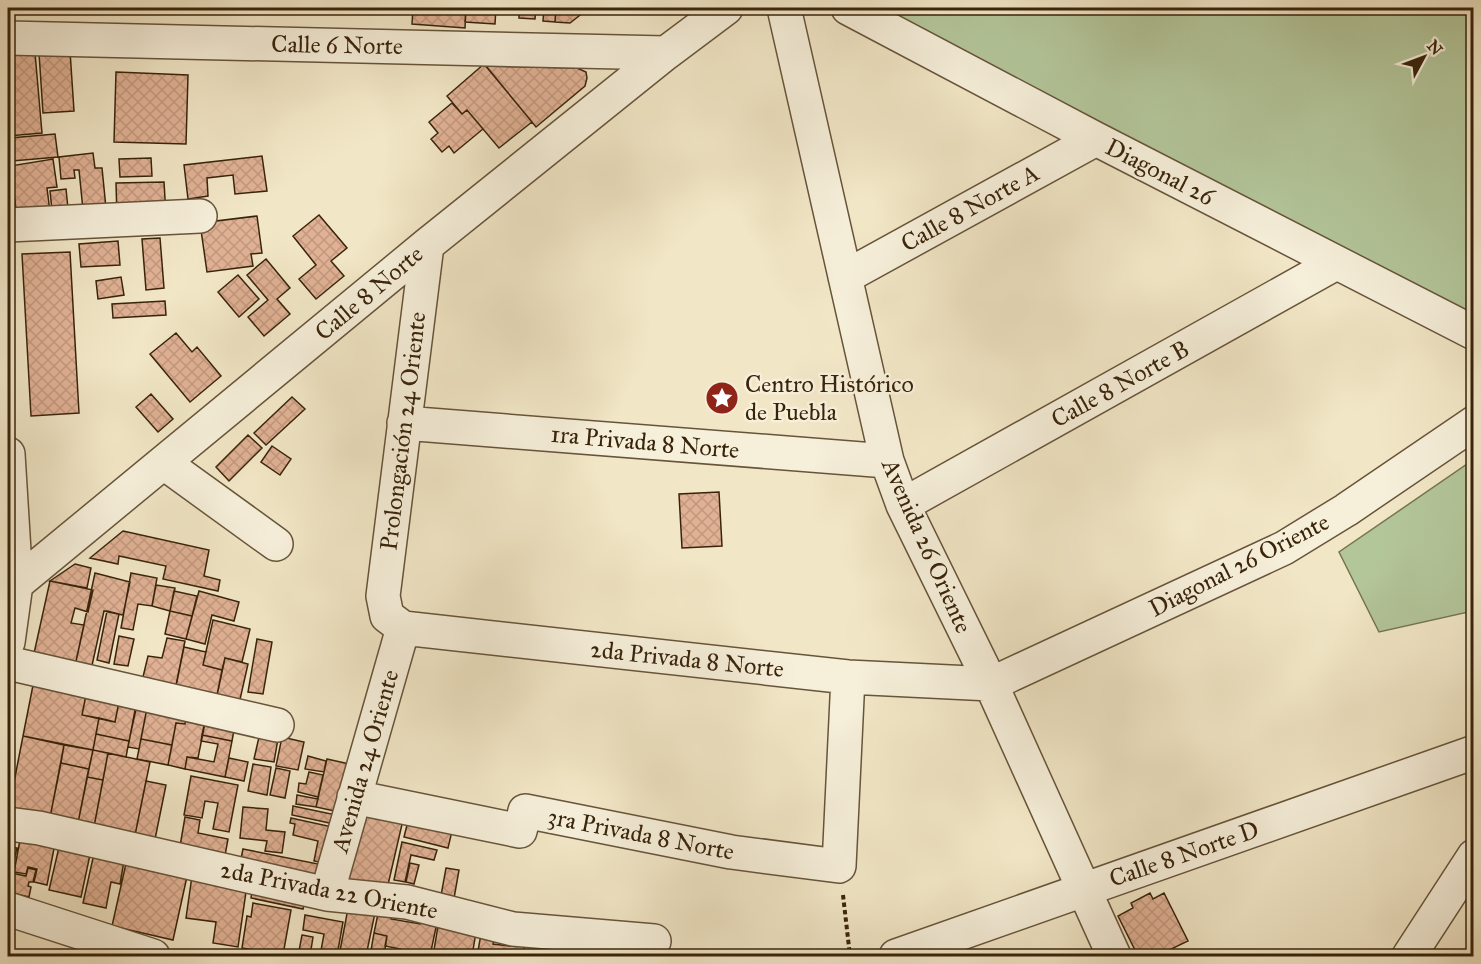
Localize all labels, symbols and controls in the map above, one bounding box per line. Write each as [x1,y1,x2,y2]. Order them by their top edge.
north arrow [1394,27,1454,87]
street label: Calle 6 Norte [271,29,403,61]
text: N [1423,36,1447,59]
street label: Diagonal 26 [1101,132,1220,212]
street label: Calle 8 Norte A [896,158,1044,258]
street label: Calle 8 Norte [309,239,429,347]
street label: Prolongación 24 Oriente [373,310,433,552]
street label: Calle 8 Norte B [1046,334,1194,434]
place label: Centro Histórico de Puebla [745,369,914,427]
place icon: Centro Histórico de Puebla [704,380,740,416]
street label: 1ra Privada 8 Norte [549,419,741,465]
street label: Avenida 26 Oriente [875,453,979,638]
street label: Diagonal 26 Oriente [1144,507,1334,623]
street label: 2da Privada 8 Norte [589,634,785,684]
street label: Avenida 24 Oriente [324,666,405,857]
street label: 3ra Privada 8 Norte [545,801,737,867]
street label: Calle 8 Norte D [1105,814,1263,894]
street label: 2da Privada 22 Oriente [218,854,440,926]

